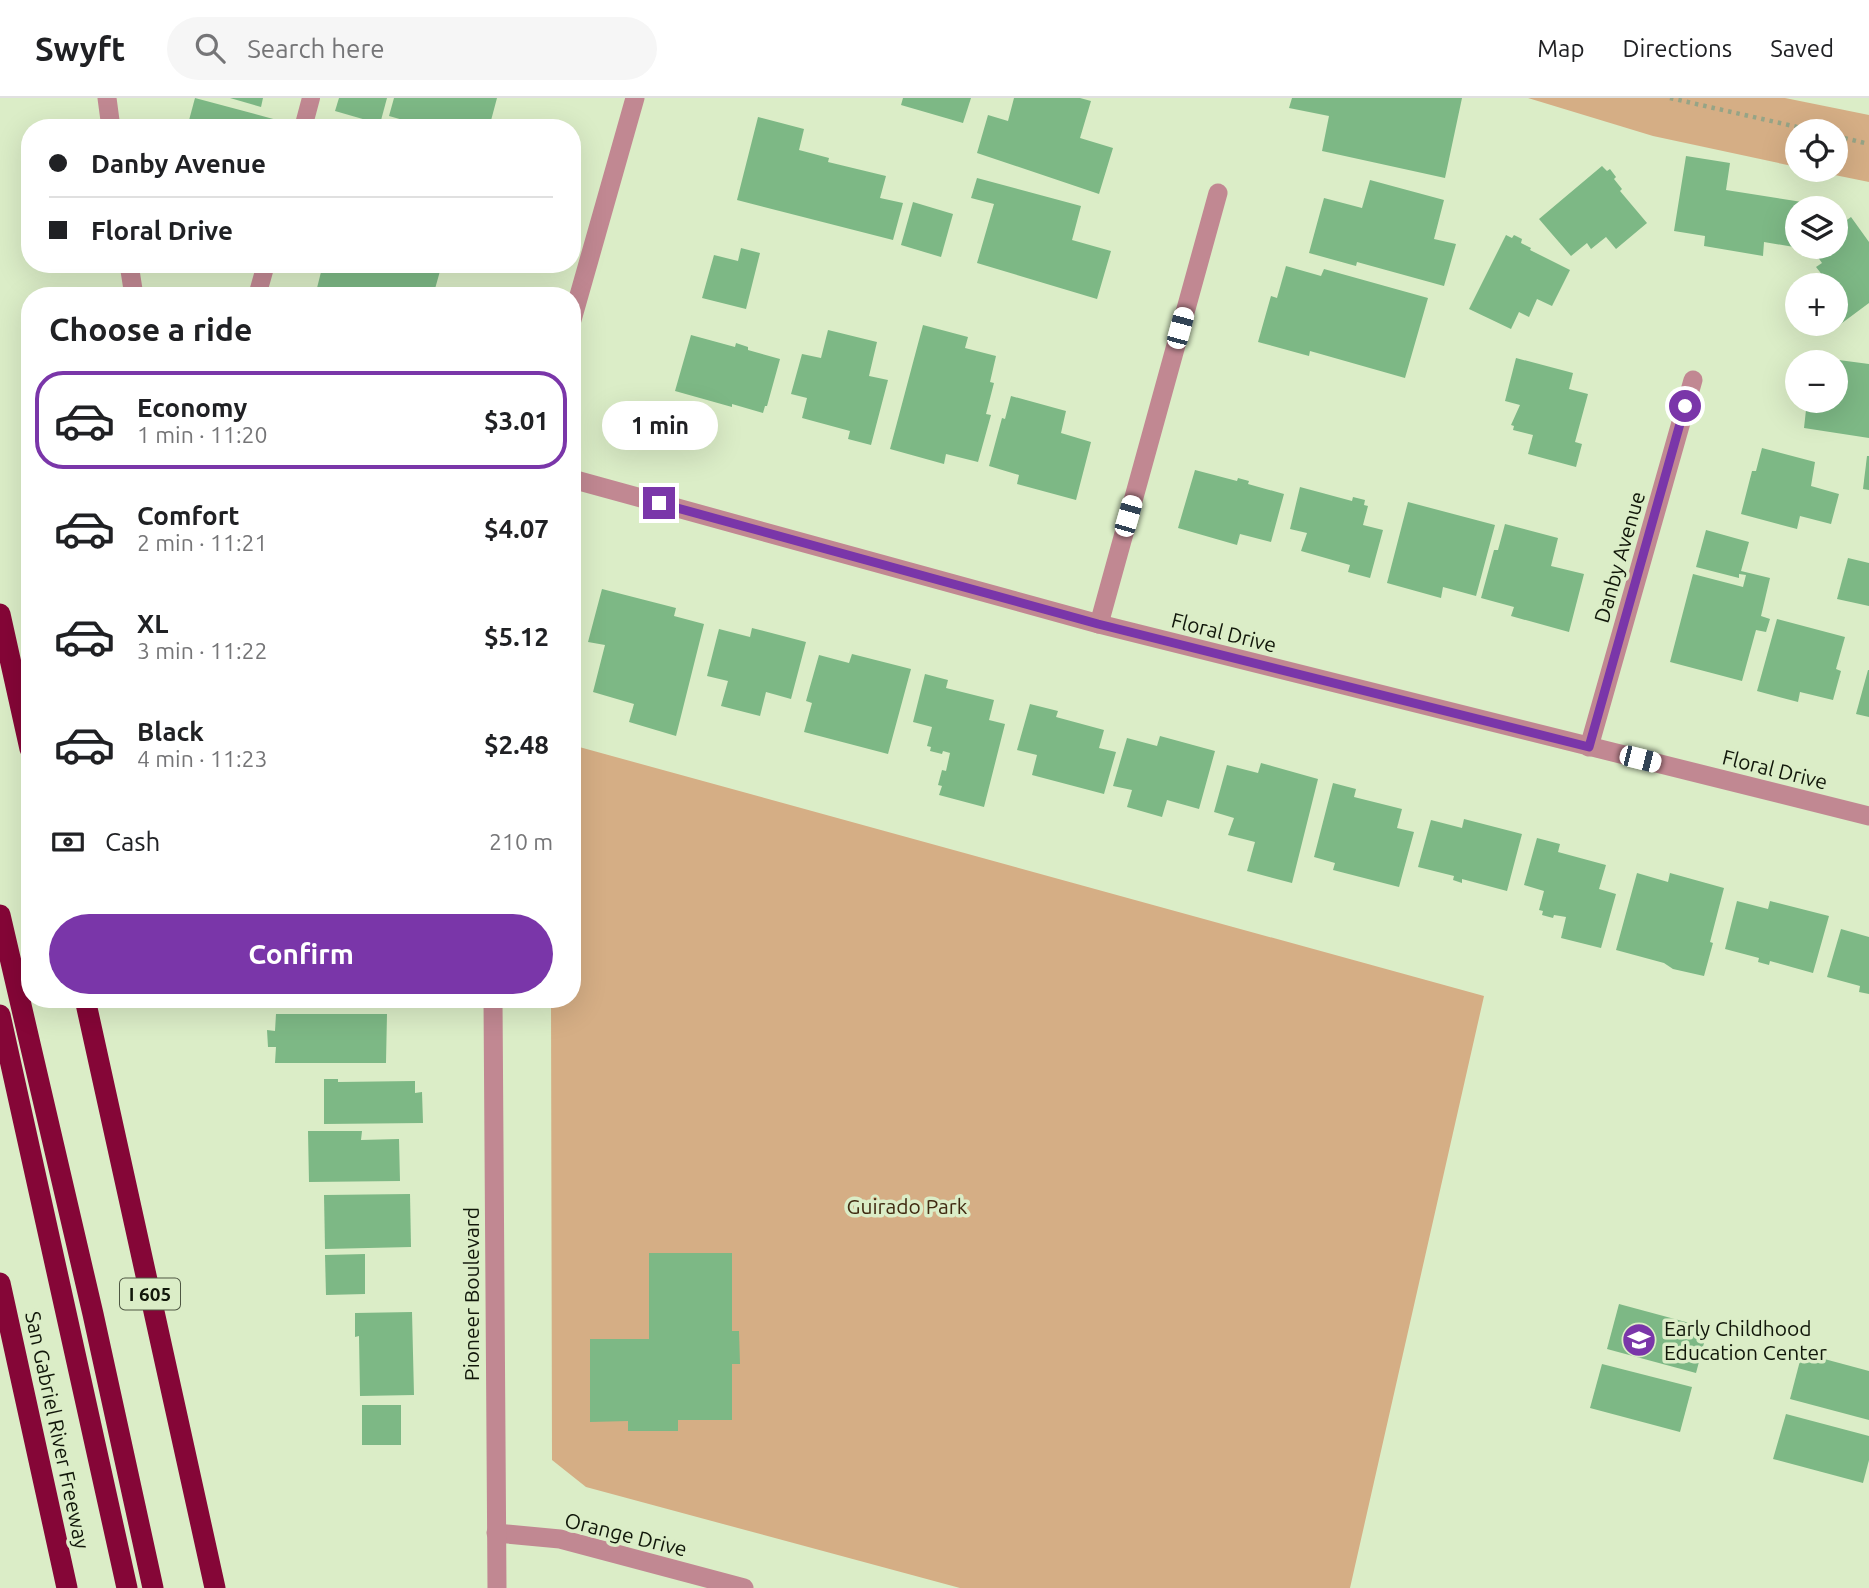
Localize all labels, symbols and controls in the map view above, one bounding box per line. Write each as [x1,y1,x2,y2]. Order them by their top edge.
search box [167,17,657,80]
icon: search [191,29,229,67]
text: Swyft [35,30,125,67]
text: Search here [247,34,385,63]
text: Map [1537,35,1584,62]
text: Directions [1622,35,1732,62]
text: Saved [1770,35,1834,62]
map controls [1785,119,1848,413]
button: locate [1785,119,1848,182]
text: Danby Avenue [91,149,266,178]
button: layers [1785,196,1848,259]
text: Floral Drive [91,216,233,245]
button: + [1785,273,1848,336]
car [1165,305,1196,351]
text: Choose a ride [49,311,252,347]
button: − [1785,350,1848,413]
icon: car [53,389,116,452]
route start [1669,390,1701,422]
text: Economy [137,393,247,422]
callout: 1 min [601,402,717,450]
text: $3.01 [484,406,549,435]
text: 1 min [631,413,689,438]
text: 1 min · 11:20 [137,422,268,447]
route end [643,487,675,519]
street label: Danby Avenue [1589,489,1649,625]
car [1113,493,1144,539]
icon: car [53,497,116,560]
text: Comfort [137,501,240,530]
text: $4.07 [484,514,549,543]
text: 2 min · 11:21 [137,530,268,555]
icon: car [53,605,116,668]
street label: Floral Drive [1169,607,1279,657]
text: XL [137,609,168,638]
text: $5.12 [484,622,549,651]
text: 3 min · 11:22 [137,638,268,663]
icon: car [53,713,116,776]
text: Black [137,717,204,746]
text: $2.48 [484,730,549,759]
car [1618,744,1663,774]
street label: Floral Drive [1720,744,1830,794]
text: 4 min · 11:23 [137,746,268,771]
icon: cash [49,823,87,861]
text: Cash [105,827,160,856]
text: 210 m [489,829,553,854]
button: Confirm [49,914,553,994]
park label: Guirado Park [847,1194,968,1218]
street label: Pioneer Boulevard [459,1207,483,1381]
road number: I 605 [120,1278,180,1310]
street label: San Gabriel River Freeway [21,1309,95,1551]
place label: Early Childhood Education Center [1664,1316,1827,1364]
school or university icon: Early Childhood Education Center [1620,1321,1658,1359]
street label: Orange Drive [562,1507,690,1561]

